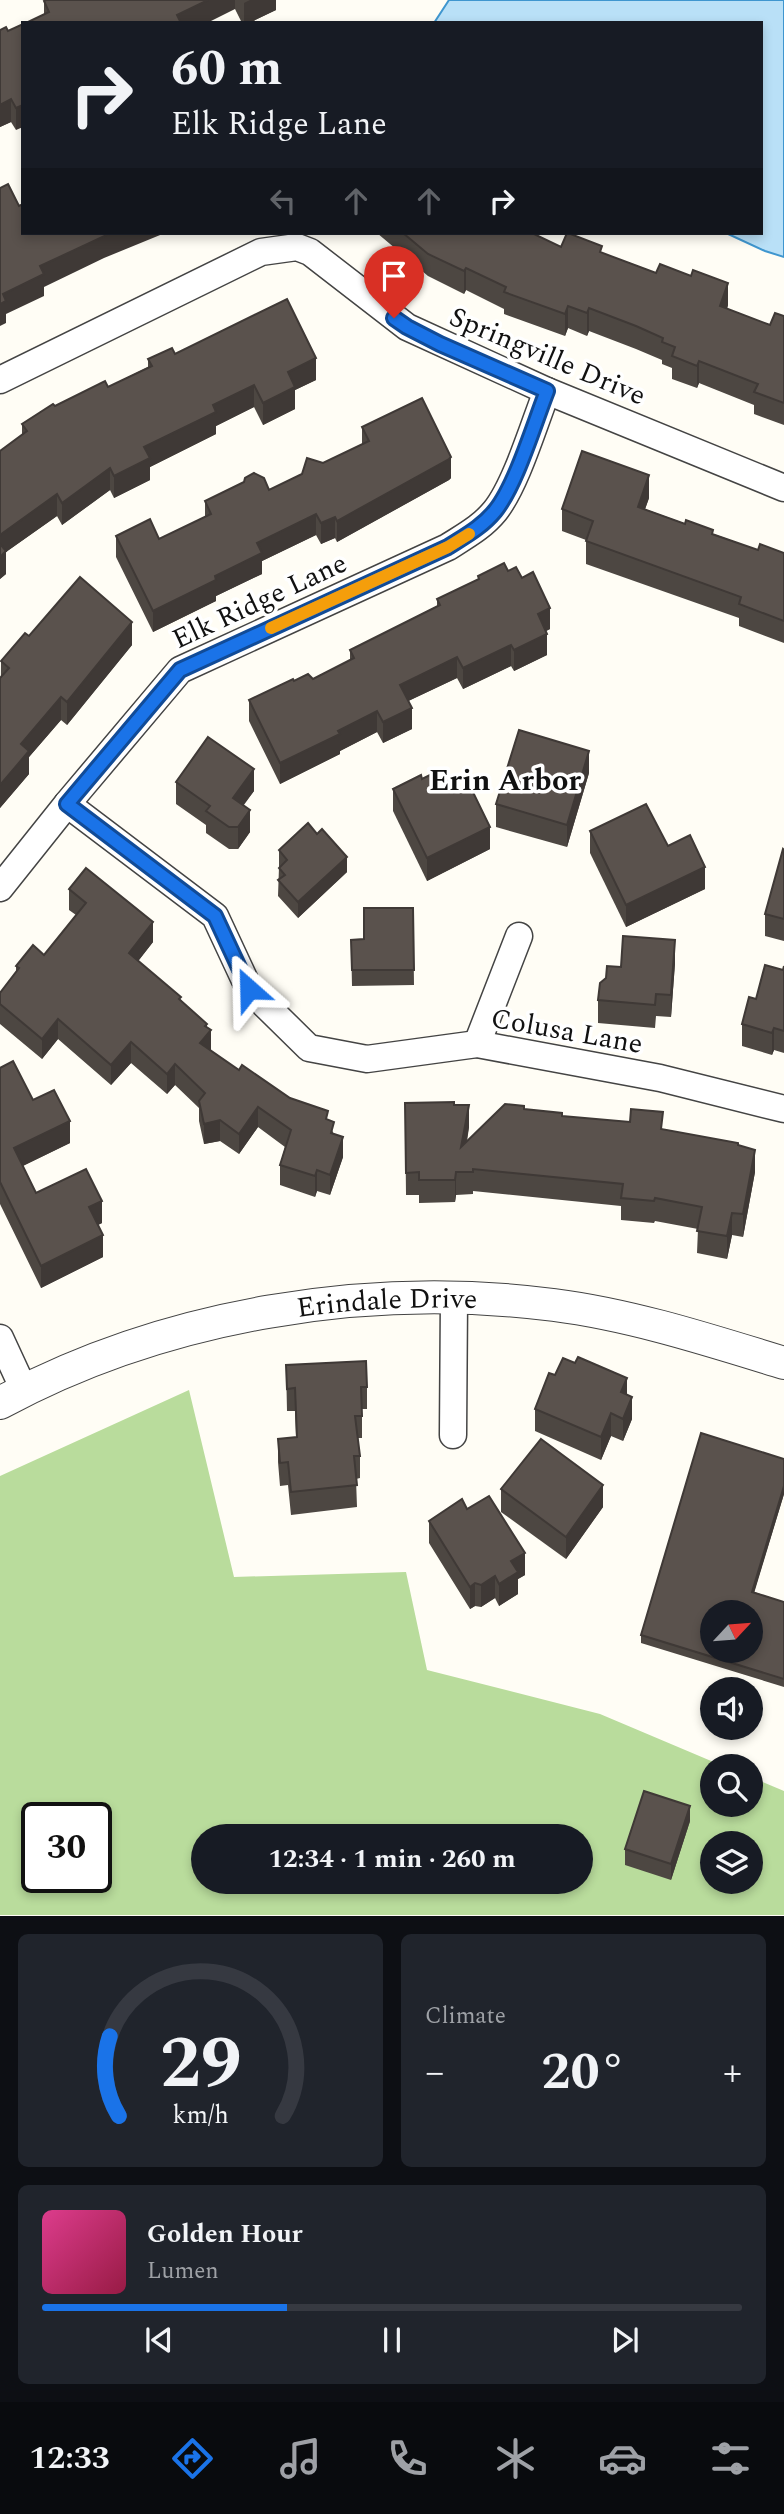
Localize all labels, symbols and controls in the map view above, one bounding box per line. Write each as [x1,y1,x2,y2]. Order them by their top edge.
text: 60 m [171,32,282,107]
icon: right [56,49,147,140]
text: Elk Ridge Lane [171,100,387,149]
icon: left [264,182,302,220]
icon: ahead [337,182,375,220]
icon: ahead [410,182,448,220]
icon: right [483,182,521,220]
pin [364,246,424,318]
icon: arrive [375,257,413,295]
street label: Springville Drive [442,296,652,417]
street label: Elk Ridge Lane [165,542,354,661]
district label: Erin Arbor [429,758,581,804]
position arrow [212,952,286,1026]
street label: Colusa Lane [487,997,646,1066]
street label: Erindale Drive [294,1277,478,1330]
north arrow [700,1600,763,1662]
map controls [700,1600,763,1894]
button: sound [700,1677,763,1740]
button: search [700,1754,763,1817]
speed limit sign: 30 [21,1802,112,1893]
button: layers [700,1831,763,1894]
text: 12:34 · 1 min · 260 m [268,1839,516,1879]
text: Climate [425,1999,506,2034]
text: 29 [160,2010,241,2121]
text: 20° [541,2033,626,2112]
text: − [425,2044,444,2102]
text: + [723,2044,742,2102]
text: km/h [172,2097,229,2135]
text: Golden Hour [147,2214,303,2254]
text: Lumen [147,2254,219,2289]
icon: previous [140,2321,178,2359]
icon: pause [373,2321,411,2359]
icon: next [606,2321,644,2359]
text: 12:33 [29,2434,110,2483]
icon: directions [168,2434,217,2483]
icon: music [276,2434,325,2483]
icon: phone [383,2434,432,2483]
icon: climate [491,2434,540,2483]
icon: car [598,2434,647,2483]
icon: filters [706,2434,755,2483]

